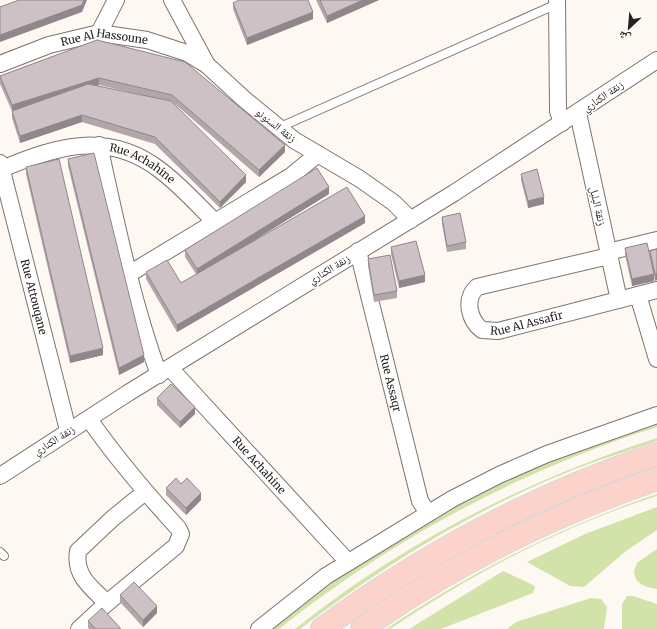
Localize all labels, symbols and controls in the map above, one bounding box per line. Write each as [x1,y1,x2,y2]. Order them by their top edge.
north arrow [609,8,649,48]
street label: Rue Al Hassoune [59,26,149,49]
text: ش [616,27,633,46]
street label: زنقة الكناري [580,77,627,116]
street label: زنقة السنونو [253,105,299,145]
street label: Rue Achahine [108,140,178,186]
street label: زنقة البلبل [587,185,609,227]
street label: زنقة الكناري [306,251,353,288]
street label: Rue Attouqane [18,257,50,336]
street label: Rue Al Assafir [490,308,564,338]
street label: Rue Assaqr [377,353,405,413]
street label: زنقة الكناري [31,422,78,460]
street label: Rue Achahine [229,434,289,497]

